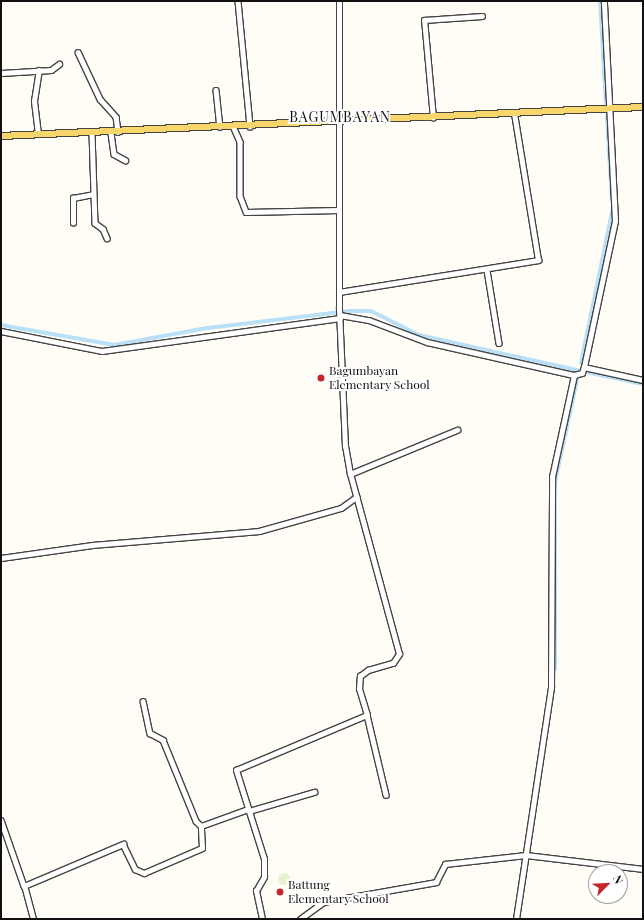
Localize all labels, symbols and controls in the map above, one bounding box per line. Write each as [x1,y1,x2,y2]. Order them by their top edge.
district label: BAGUMBAYAN [289,109,391,125]
place label: Bagumbayan Elementary School [329,364,430,392]
marker: Bagumbayan Elementary School [316,373,326,383]
north arrow [588,864,628,904]
text: N [610,873,627,886]
place label: Battung Elementary School [288,878,389,906]
marker: Battung Elementary School [275,887,285,897]

